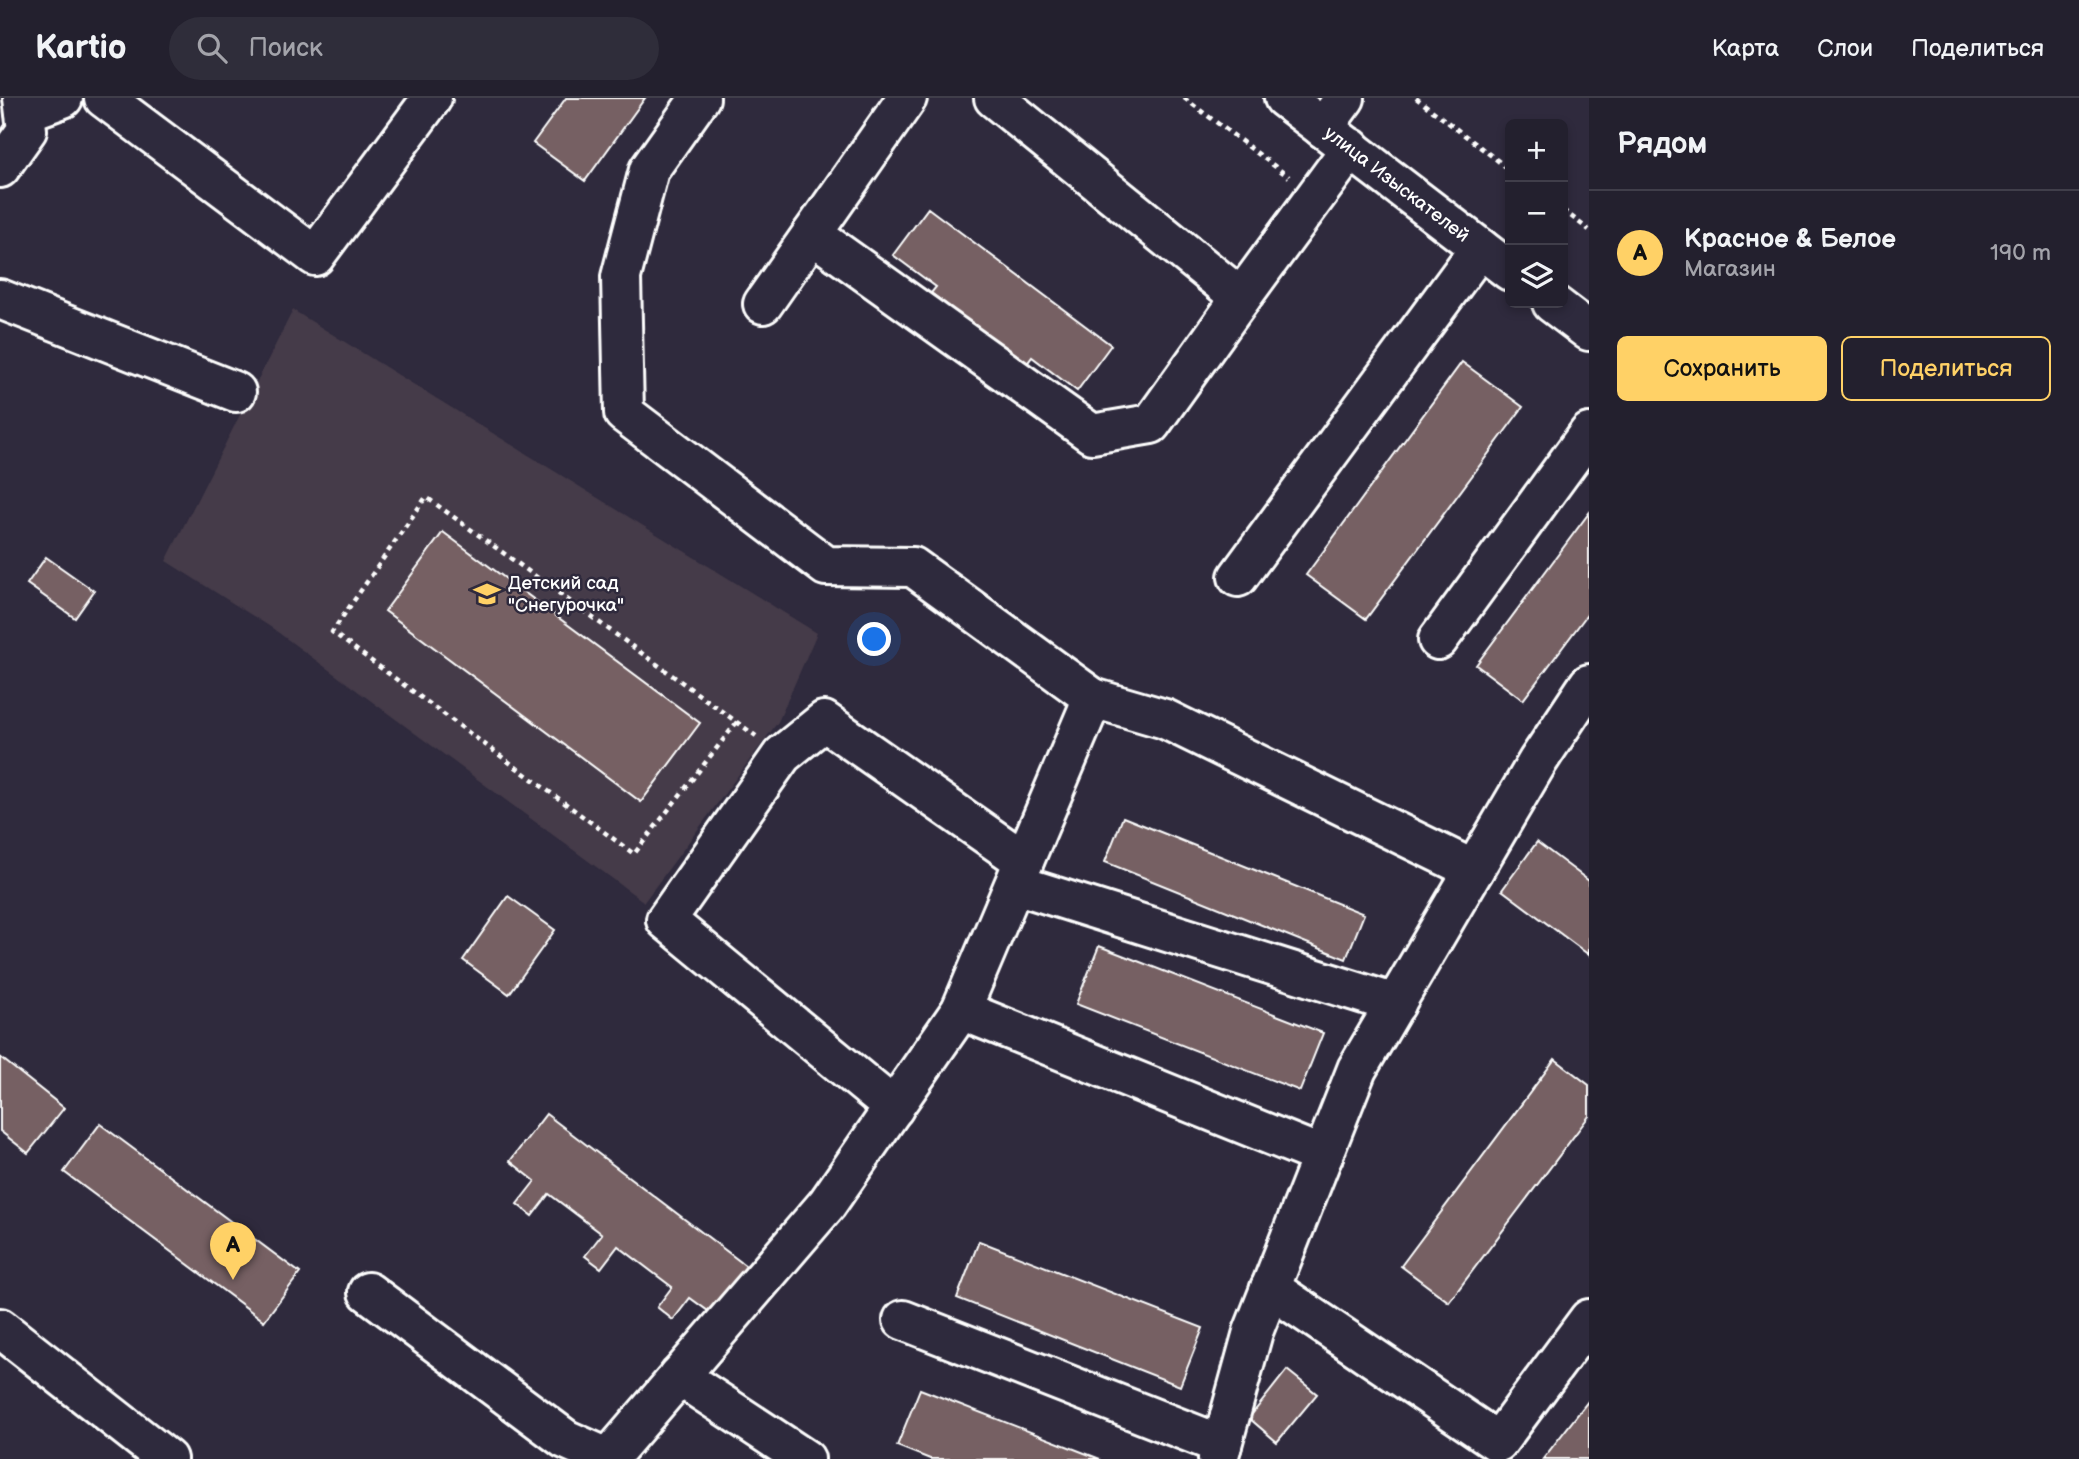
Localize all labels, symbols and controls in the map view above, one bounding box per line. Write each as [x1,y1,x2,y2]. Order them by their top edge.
search box [169,17,659,80]
text: Kartio [35,28,127,68]
icon: search [193,29,231,67]
text: Поиск [249,33,323,64]
text: Карта [1712,34,1779,63]
text: Слои [1817,34,1873,63]
text: Поделиться [1911,34,2044,63]
map controls [1505,119,1568,308]
button: + [1505,119,1568,182]
street label: улица Изыскателей [1320,121,1474,247]
text: Рядом [1617,126,1707,162]
button: − [1505,182,1568,245]
text: Красное & Белое [1684,224,1896,255]
text: A [1633,239,1647,267]
text: 190 m [1990,239,2051,267]
button: layers [1505,245,1568,308]
text: Магазин [1684,255,1776,283]
button: Сохранить [1617,336,1827,401]
button: Поделиться [1841,336,2051,401]
place label: Детский сад "Снегурочка" [508,572,624,617]
school or university icon: Детский сад "Снегурочка" [472,579,502,609]
your location [857,622,891,656]
pin: A [210,1222,256,1280]

